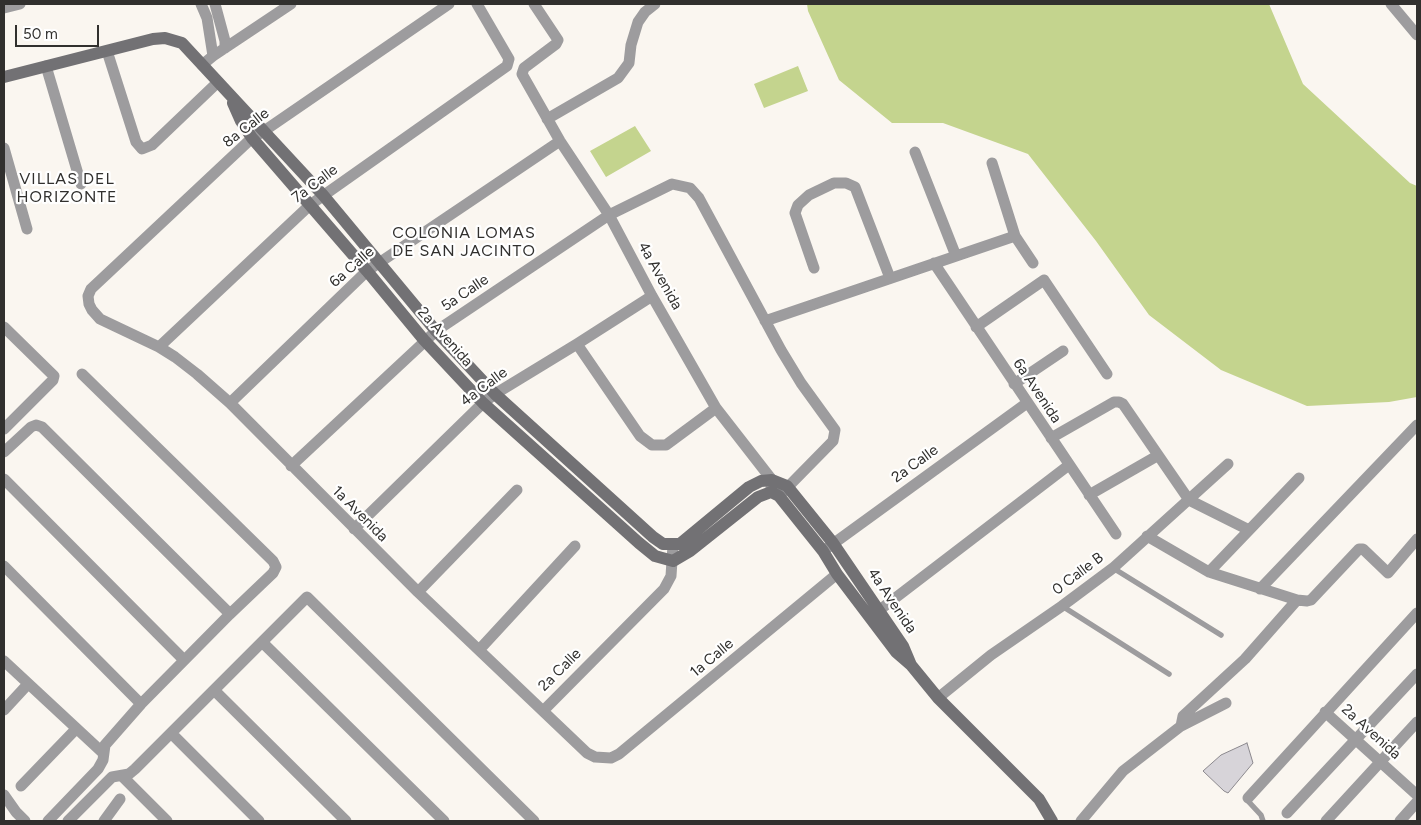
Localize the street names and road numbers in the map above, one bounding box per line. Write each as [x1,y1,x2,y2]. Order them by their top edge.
street label: 8a Calle [219,104,273,152]
street label: 7a Calle [289,161,341,207]
street label: 4a Avenida [634,239,686,313]
street label: 6a Calle [326,243,378,291]
street label: 5a Calle [438,271,492,315]
street label: 2a Avenida [414,304,476,370]
street label: 6a Avenida [1009,355,1065,427]
street label: 4a Calle [457,364,511,410]
street label: 2a Calle [888,441,942,487]
street label: 1a Avenida [328,482,392,546]
street label: 0 Calle B [1049,549,1107,599]
street label: 4a Avenida [864,565,920,637]
street label: 1a Calle [687,635,737,681]
street label: 2a Calle [535,645,585,695]
street label: 2a Avenida [1338,701,1404,763]

